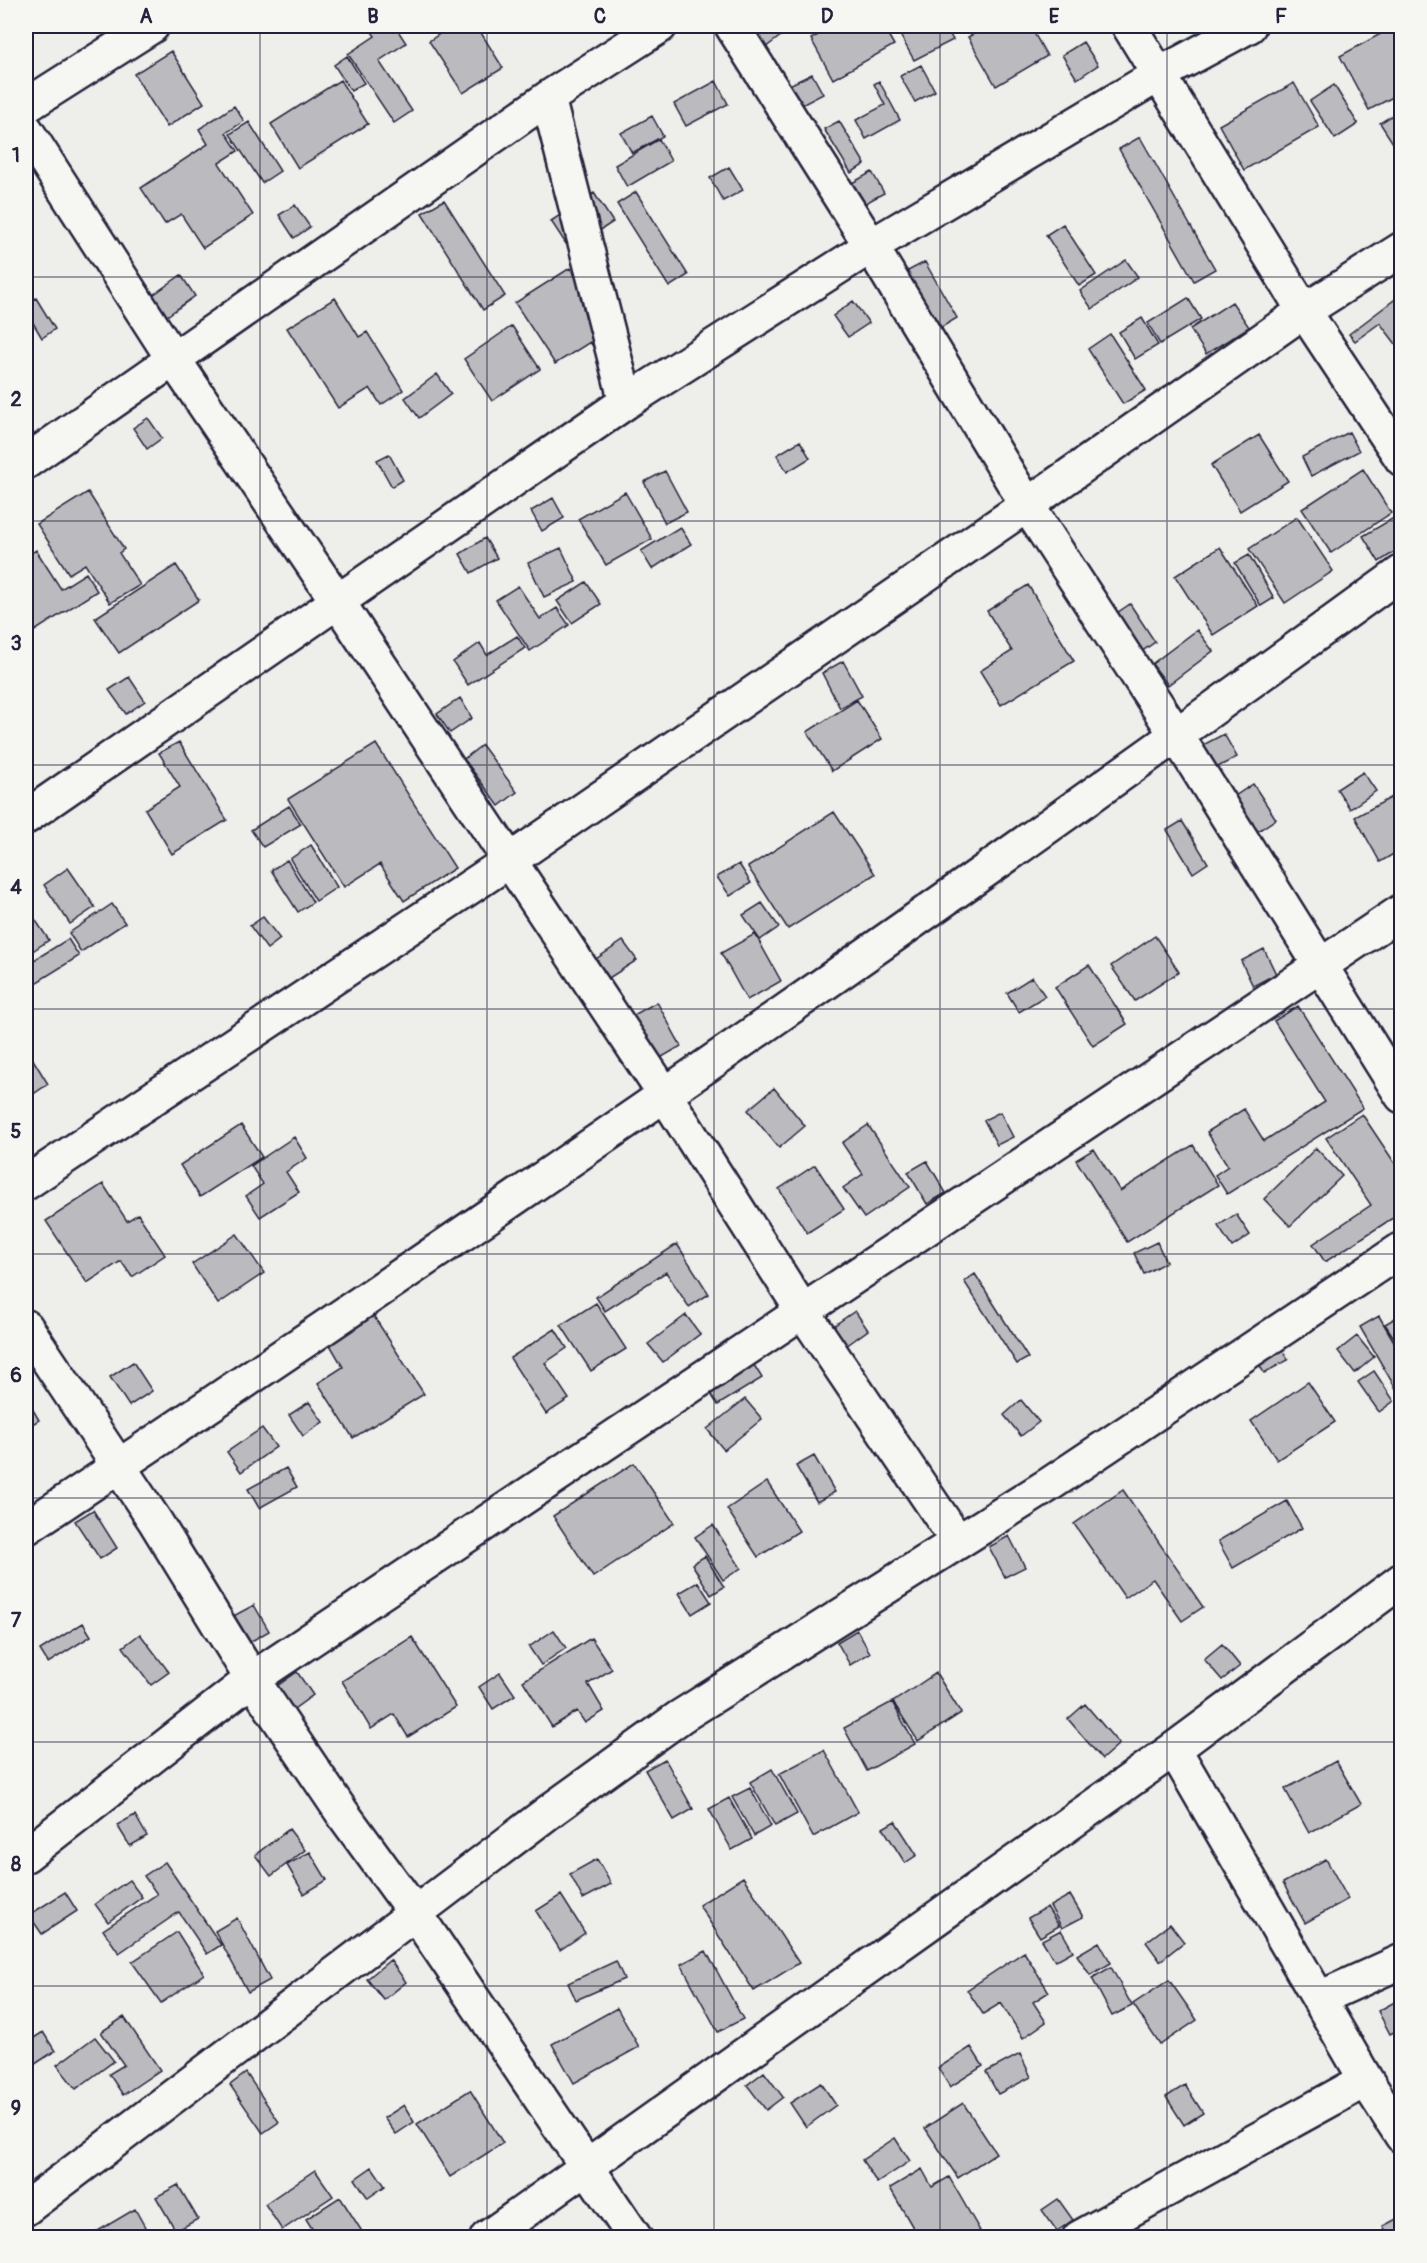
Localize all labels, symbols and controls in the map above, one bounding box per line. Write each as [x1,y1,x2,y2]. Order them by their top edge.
text: A [140,4,153,29]
text: B [367,4,379,29]
text: C [594,4,606,29]
text: D [821,4,834,29]
text: E [1049,4,1060,29]
text: F [1275,4,1287,29]
text: 1 [12,143,20,168]
text: 2 [10,387,22,412]
text: 3 [10,631,22,656]
text: 4 [10,875,22,900]
text: 5 [11,1119,22,1144]
text: 6 [10,1363,22,1388]
text: 7 [11,1608,22,1633]
text: 8 [11,1852,21,1877]
text: 9 [11,2096,21,2121]

